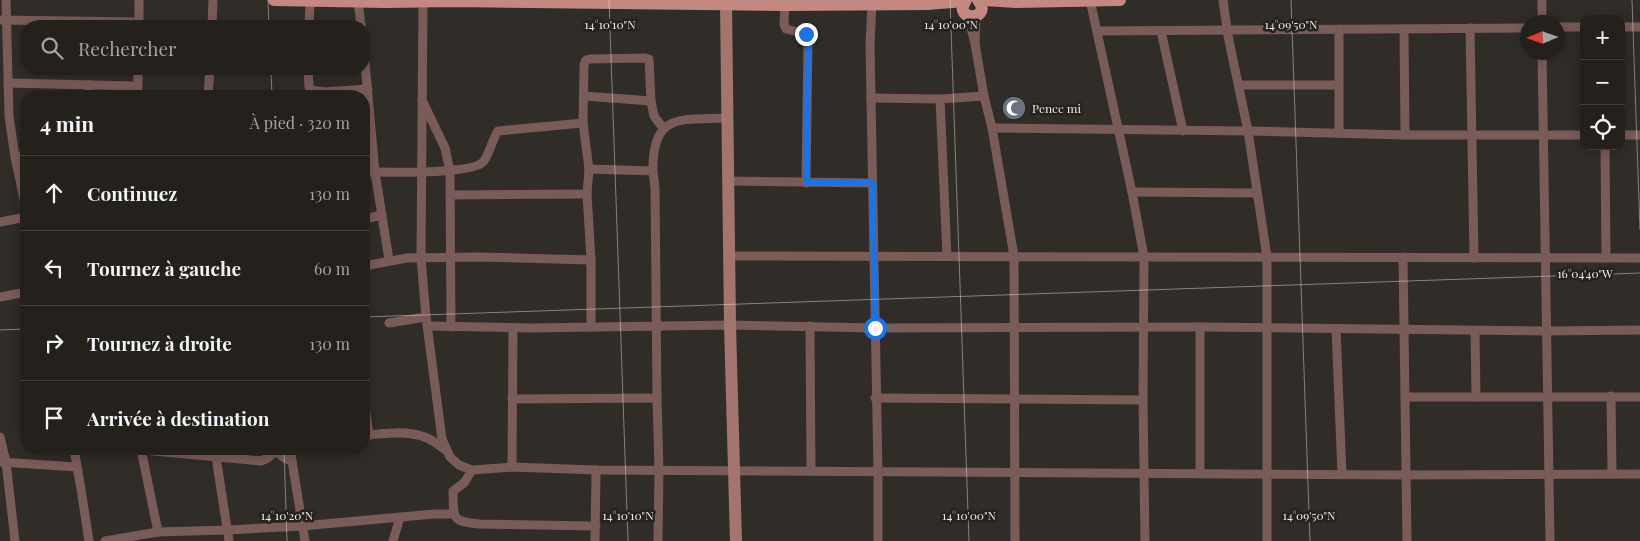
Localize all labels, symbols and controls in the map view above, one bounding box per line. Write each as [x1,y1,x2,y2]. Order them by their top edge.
north arrow [1520,15,1565,60]
map controls [1580,15,1625,150]
button: + [1580,15,1625,60]
text: 14°10'10"N [584,16,636,32]
text: 14°10'00"N [924,16,978,32]
text: 14°09'50"N [1264,16,1318,32]
search box [20,20,370,75]
route end [795,23,818,46]
icon: search [38,34,66,62]
text: Rechercher [78,35,177,61]
button: − [1580,60,1625,105]
mosque icon: Pencc mi [1001,95,1027,121]
place label: Pencc mi [1032,100,1081,116]
button: locate [1580,105,1625,150]
text: 4 min [40,109,94,137]
text: À pied · 320 m [250,112,350,133]
icon: ahead [40,179,68,207]
text: Continuez [87,180,177,206]
text: 130 m [309,183,350,204]
icon: left [40,254,68,282]
text: Tournez à gauche [87,255,241,281]
text: 60 m [314,258,350,279]
text: 16°04'40"W [1557,265,1613,281]
route start [864,317,887,340]
icon: right [40,329,68,357]
text: Tournez à droite [87,330,232,356]
text: 130 m [309,333,350,354]
icon: arrive [40,404,68,432]
text: Arrivée à destination [87,405,269,431]
text: 14°10'20"N [261,507,314,523]
text: 14°10'10"N [602,507,654,523]
text: 14°10'00"N [942,507,996,523]
text: 14°09'50"N [1282,507,1336,523]

